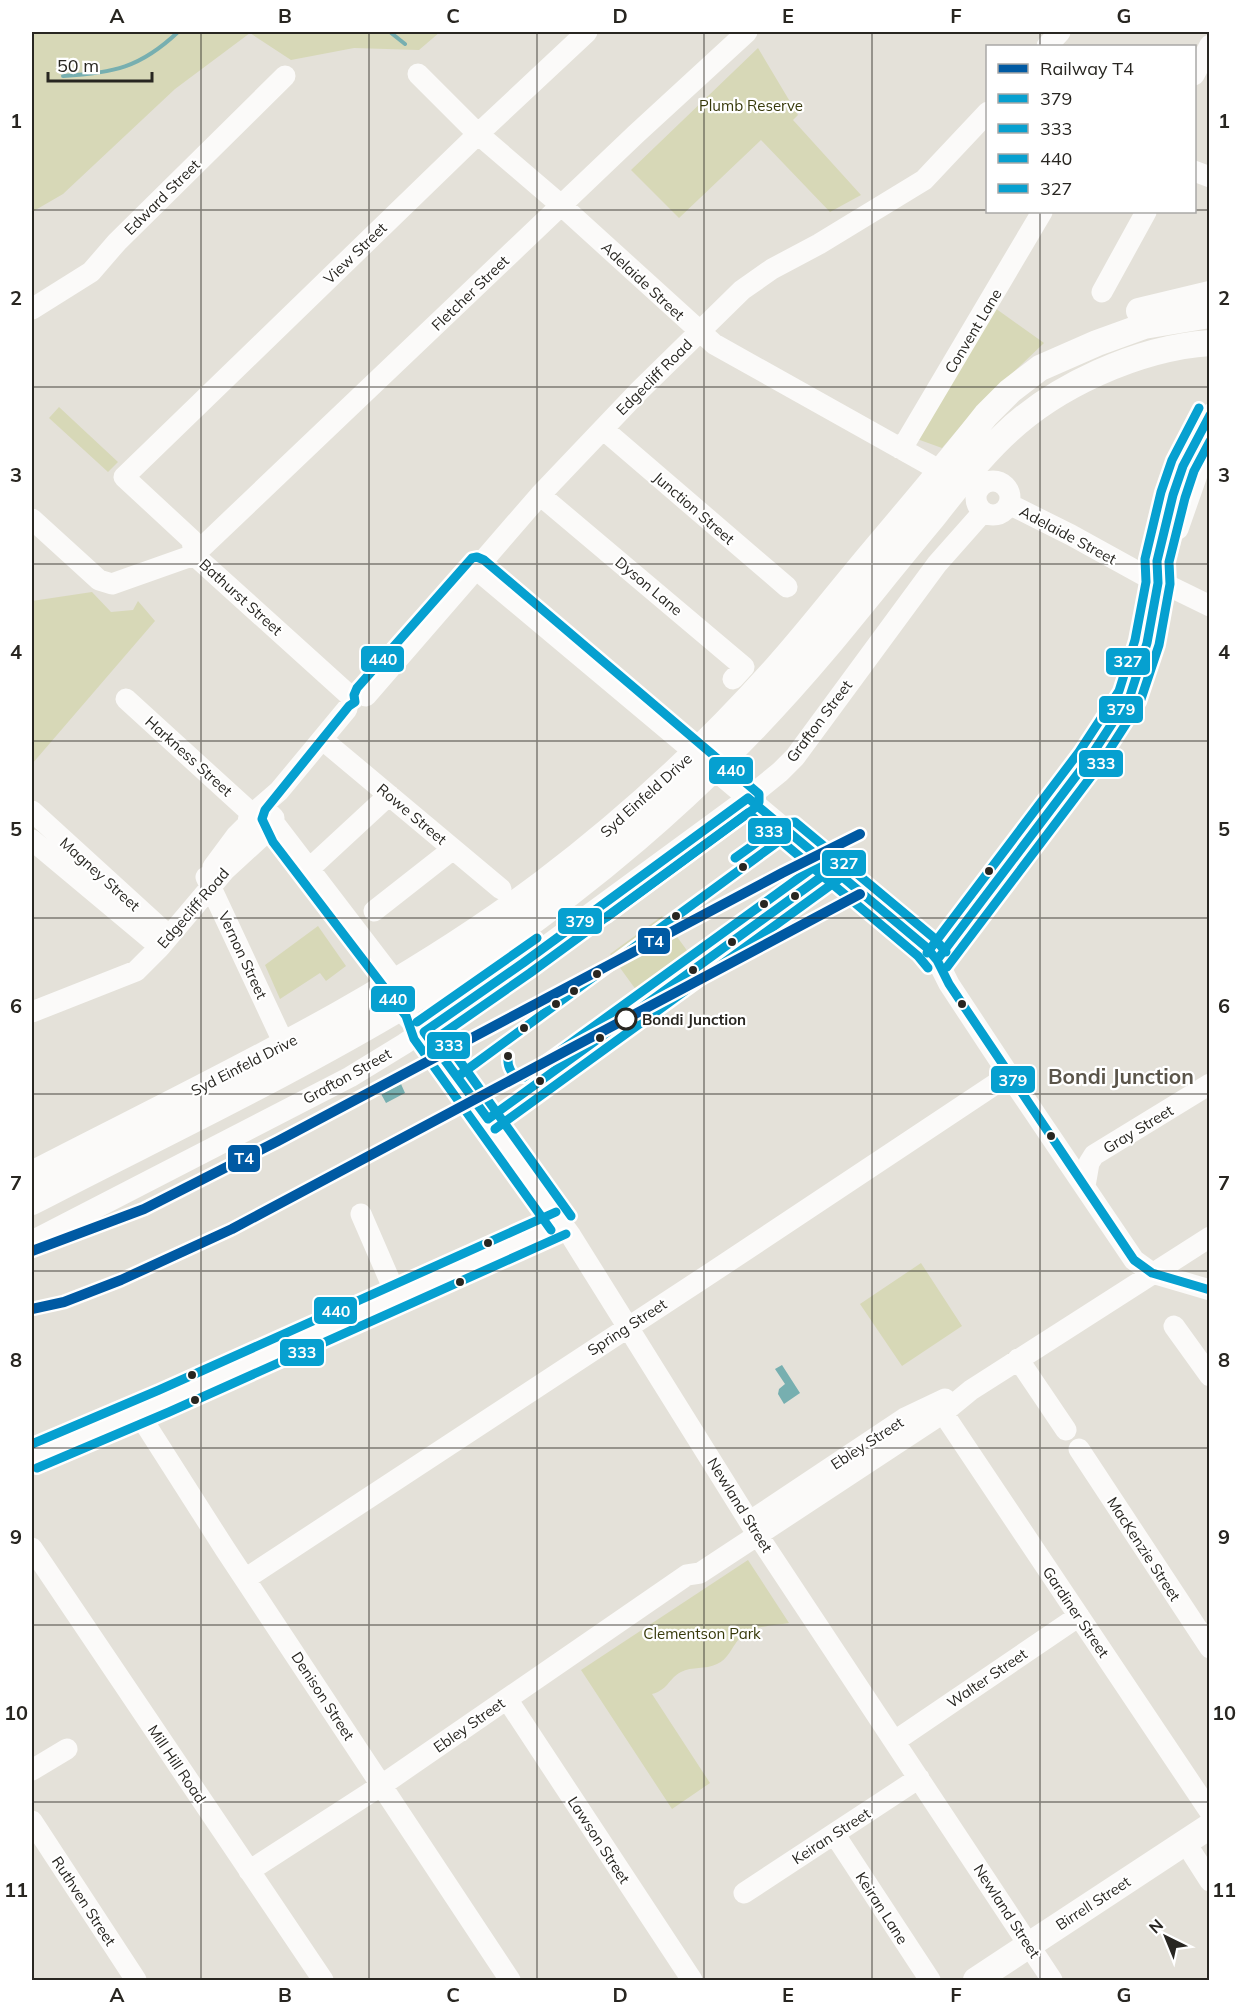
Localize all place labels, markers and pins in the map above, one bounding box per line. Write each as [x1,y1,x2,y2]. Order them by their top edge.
unlabelled marker [737,861,749,873]
unlabelled marker [983,865,995,877]
unlabelled marker [789,890,801,902]
unlabelled marker [758,898,770,910]
unlabelled marker [670,910,682,922]
unlabelled marker [726,936,738,948]
unlabelled marker [687,964,699,976]
unlabelled marker [591,968,603,980]
unlabelled marker [568,985,580,997]
unlabelled marker [550,998,562,1010]
unlabelled marker [956,998,968,1010]
marker: Bondi Junction [615,1008,637,1030]
place label: Bondi Junction [642,1010,746,1029]
unlabelled marker [518,1022,530,1034]
unlabelled marker [594,1032,606,1044]
unlabelled marker [502,1050,514,1062]
unlabelled marker [534,1075,546,1087]
unlabelled marker [1045,1130,1057,1142]
unlabelled marker [482,1237,494,1249]
unlabelled marker [454,1276,466,1288]
unlabelled marker [186,1369,198,1381]
unlabelled marker [189,1394,201,1406]

